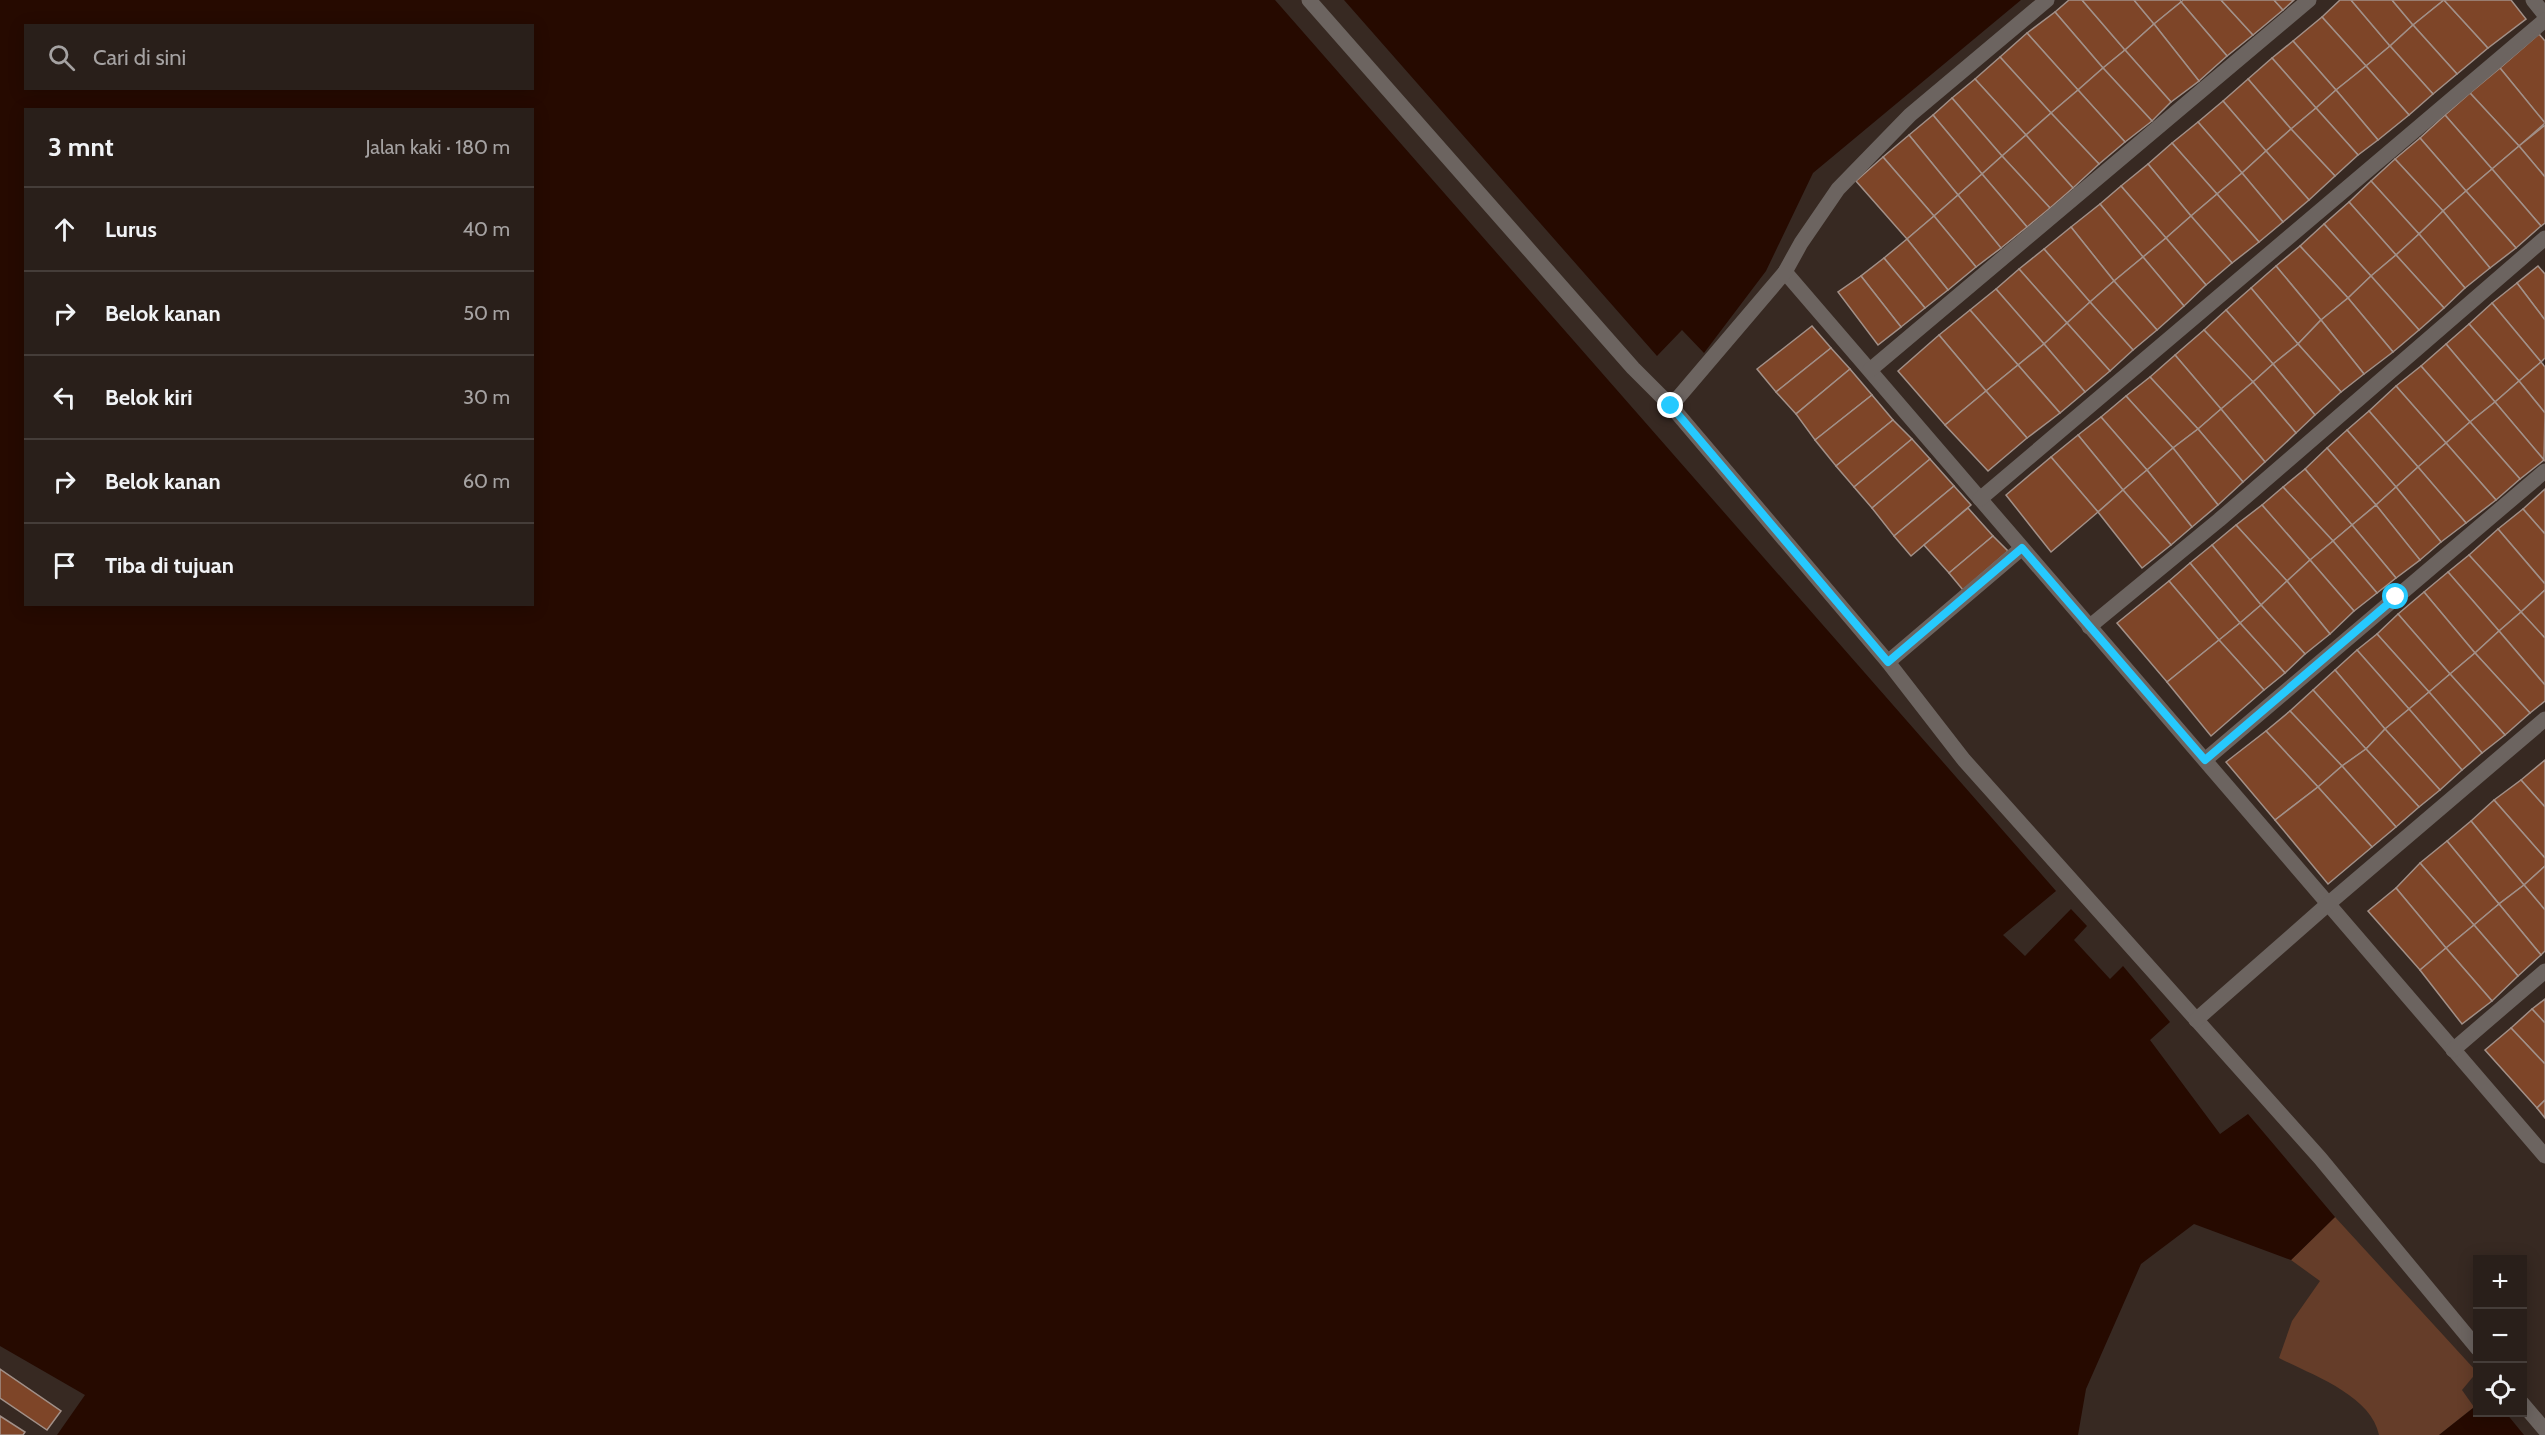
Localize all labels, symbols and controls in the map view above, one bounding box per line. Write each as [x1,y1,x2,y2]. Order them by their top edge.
search box [24,24,534,90]
icon: search [45,41,78,74]
text: Cari di sini [93,44,186,71]
text: 3 mnt [48,131,114,163]
text: Jalan kaki · 180 m [365,135,510,159]
icon: ahead [48,213,81,246]
text: Lurus [105,216,157,243]
text: 40 m [462,217,510,241]
icon: right [48,297,81,330]
text: Belok kanan [105,300,221,327]
text: 50 m [463,301,510,325]
icon: left [48,381,81,414]
text: Belok kiri [105,384,192,411]
text: 30 m [463,385,510,409]
route end [1657,392,1683,418]
icon: right [48,465,81,498]
text: Belok kanan [105,468,221,495]
text: 60 m [463,469,510,493]
icon: arrive [48,549,81,582]
text: Tiba di tujuan [105,552,234,579]
route start [2382,583,2408,609]
map controls [2473,1255,2527,1417]
button: + [2473,1255,2527,1309]
button: − [2473,1309,2527,1363]
button: locate [2473,1363,2527,1417]

